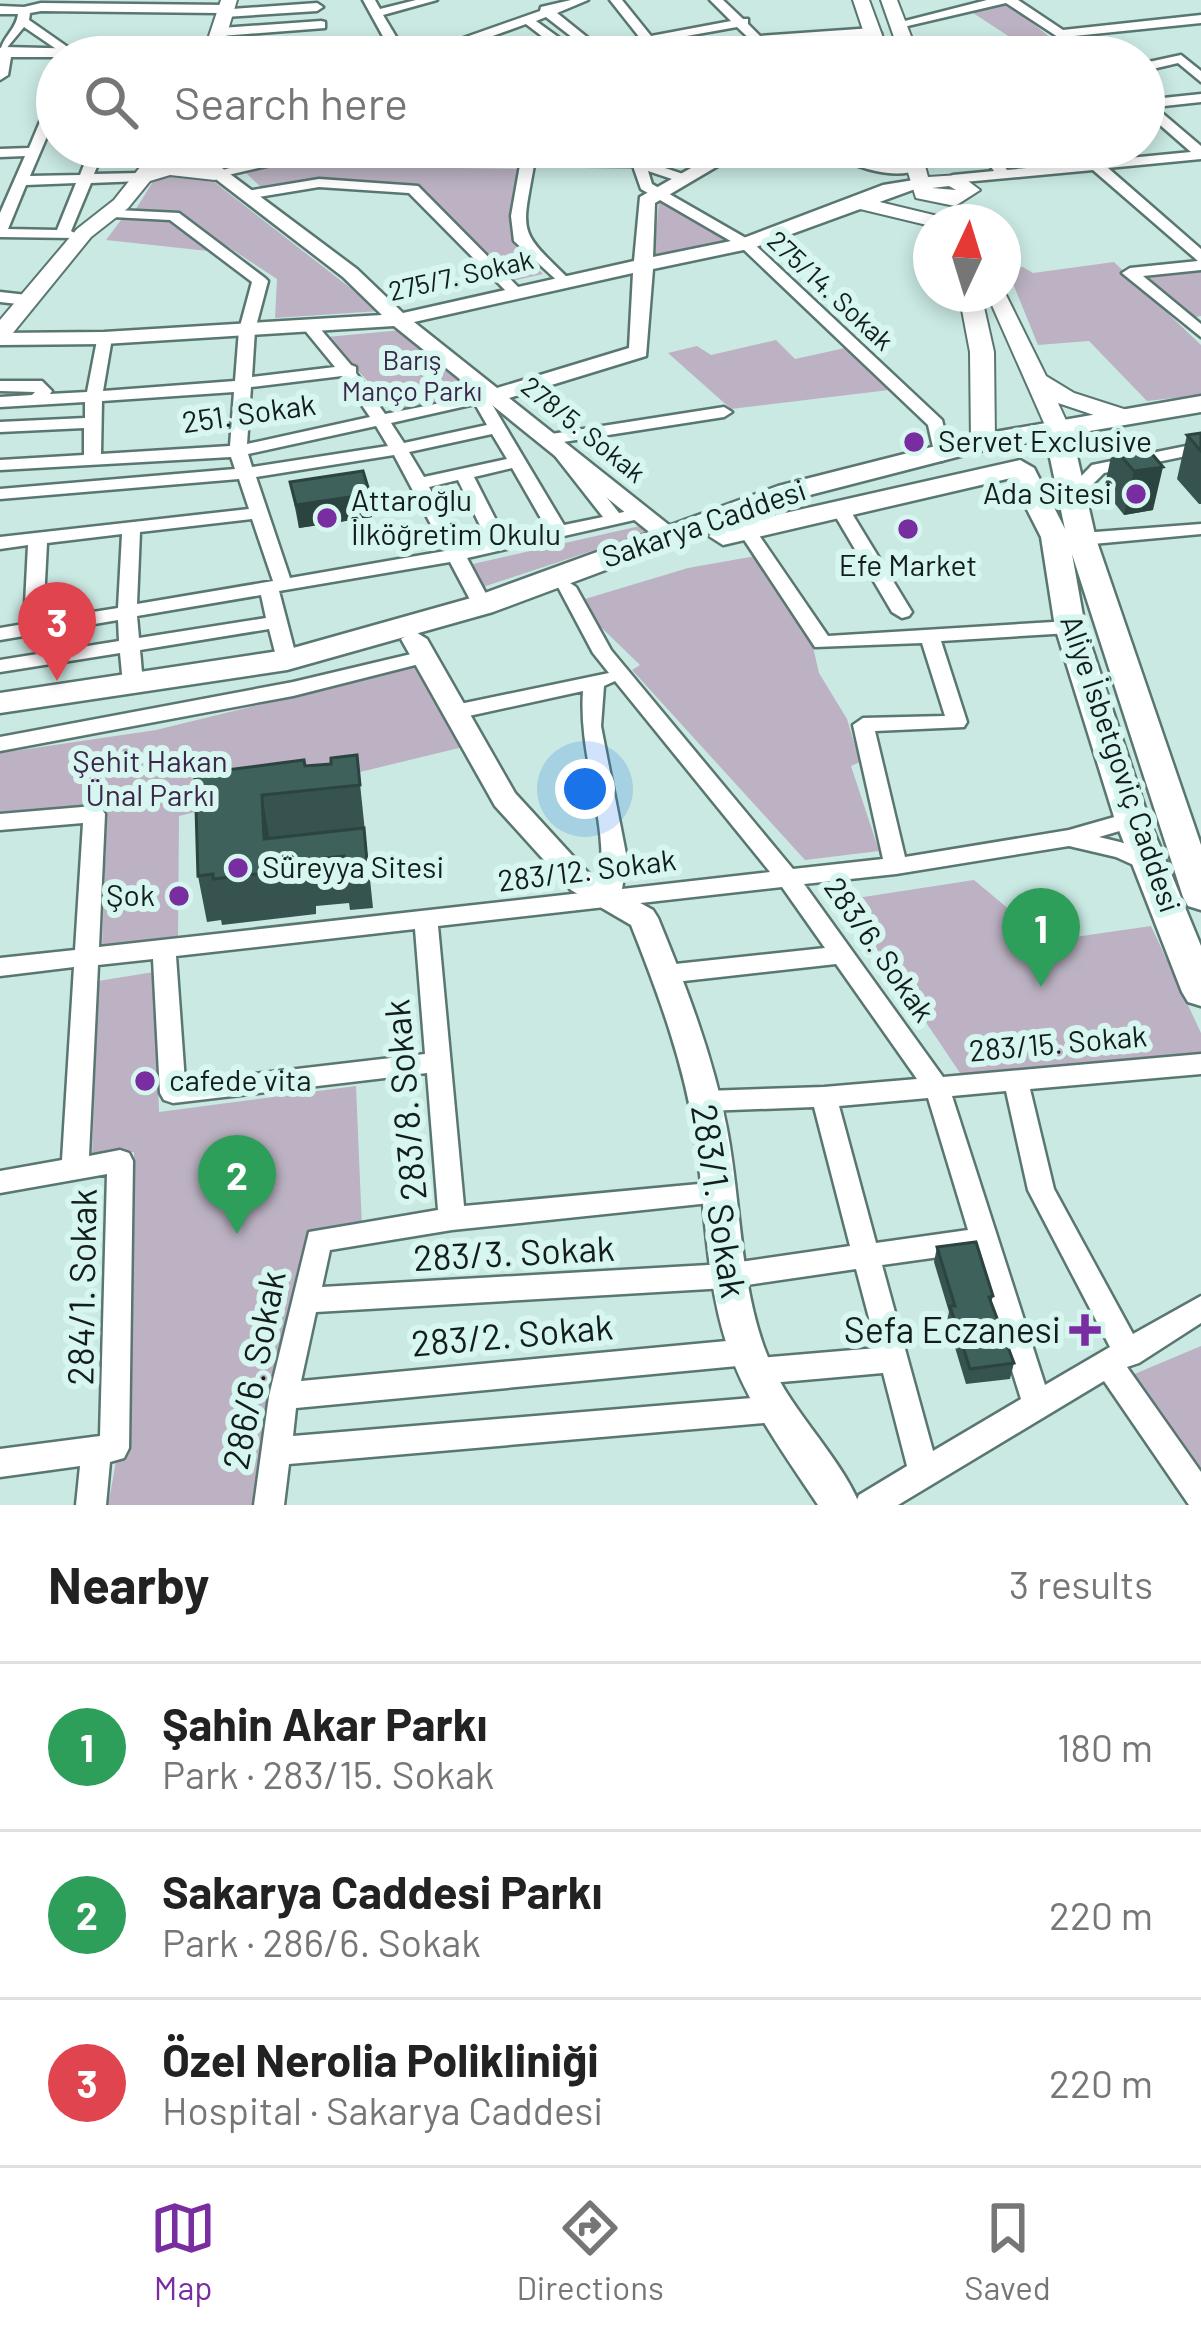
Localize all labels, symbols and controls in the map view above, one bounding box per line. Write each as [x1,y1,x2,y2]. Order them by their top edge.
search box [36,36,1165,168]
icon: search [78,69,144,135]
text: Search here [174,75,408,129]
north arrow [913,204,1021,312]
street label: 275/14. Sokak [762,223,901,356]
street label: 275/7. Sokak [385,242,536,306]
park label: Barış Manço Parkı [342,343,482,406]
street label: 278/5. Sokak [516,369,653,488]
street label: 251. Sokak [180,385,318,439]
place label: Servet Exclusive [938,422,1152,458]
marker: Servet Exclusive [901,429,927,455]
street label: Sakarya Caddesi [597,470,810,574]
place label: Ada Sitesi [983,474,1112,510]
place label: Attaroğlu İlköğretim Okulu [351,481,561,551]
marker: Ada Sitesi [1123,481,1149,507]
marker: Attaroğlu İlköğretim Okulu [314,505,340,531]
marker: Efe Market [895,516,921,542]
place label: Efe Market [839,546,977,582]
pin: 3 [18,582,96,681]
street label: Aliye İsbetgoviç Caddesi [1054,610,1190,917]
park label: Şehit Hakan Ünal Parkı [72,742,228,812]
your location [555,759,615,819]
street label: 283/12. Sokak [496,840,678,898]
place label: Süreyya Sitesi [262,848,444,884]
marker: Süreyya Sitesi [225,855,251,881]
street label: 283/6. Sokak [818,870,944,1028]
place label: Şok [106,876,155,912]
marker: Şok [166,883,192,909]
pin: 1 [1002,888,1080,987]
street label: 283/8. Sokak [373,998,434,1202]
street label: 283/15. Sokak [967,1016,1148,1068]
place label: cafede vita [169,1061,312,1097]
marker: cafede vita [132,1068,158,1094]
street label: 283/1. Sokak [684,1101,757,1301]
pin: 2 [198,1135,276,1234]
street label: 284/1. Sokak [57,1188,104,1386]
street label: 283/3. Sokak [412,1225,616,1278]
street label: 286/6. Sokak [212,1267,293,1473]
street label: 283/2. Sokak [409,1303,615,1364]
place label: Sefa Eczanesi [844,1307,1061,1350]
marker: Sefa Eczanesi [1072,1317,1098,1343]
text: Nearby [48,1553,209,1614]
text: 3 results [1009,1560,1153,1607]
text: Şahin Akar Parkı [162,1696,487,1750]
text: 1 [80,1723,94,1770]
text: 180 m [1057,1723,1153,1770]
text: Park · 283/15. Sokak [162,1750,494,1797]
text: Sakarya Caddesi Parkı [162,1864,602,1918]
text: 2 [76,1891,98,1938]
text: 220 m [1049,1891,1153,1938]
text: Park · 286/6. Sokak [162,1918,481,1965]
text: Özel Nerolia Polikliniği [162,2032,599,2086]
text: 3 [76,2059,98,2106]
text: 220 m [1049,2059,1153,2106]
text: Hospital · Sakarya Caddesi [162,2086,603,2133]
tab: Map [150,2195,216,2307]
tab: Directions [516,2195,664,2307]
tab: Saved [964,2195,1051,2307]

